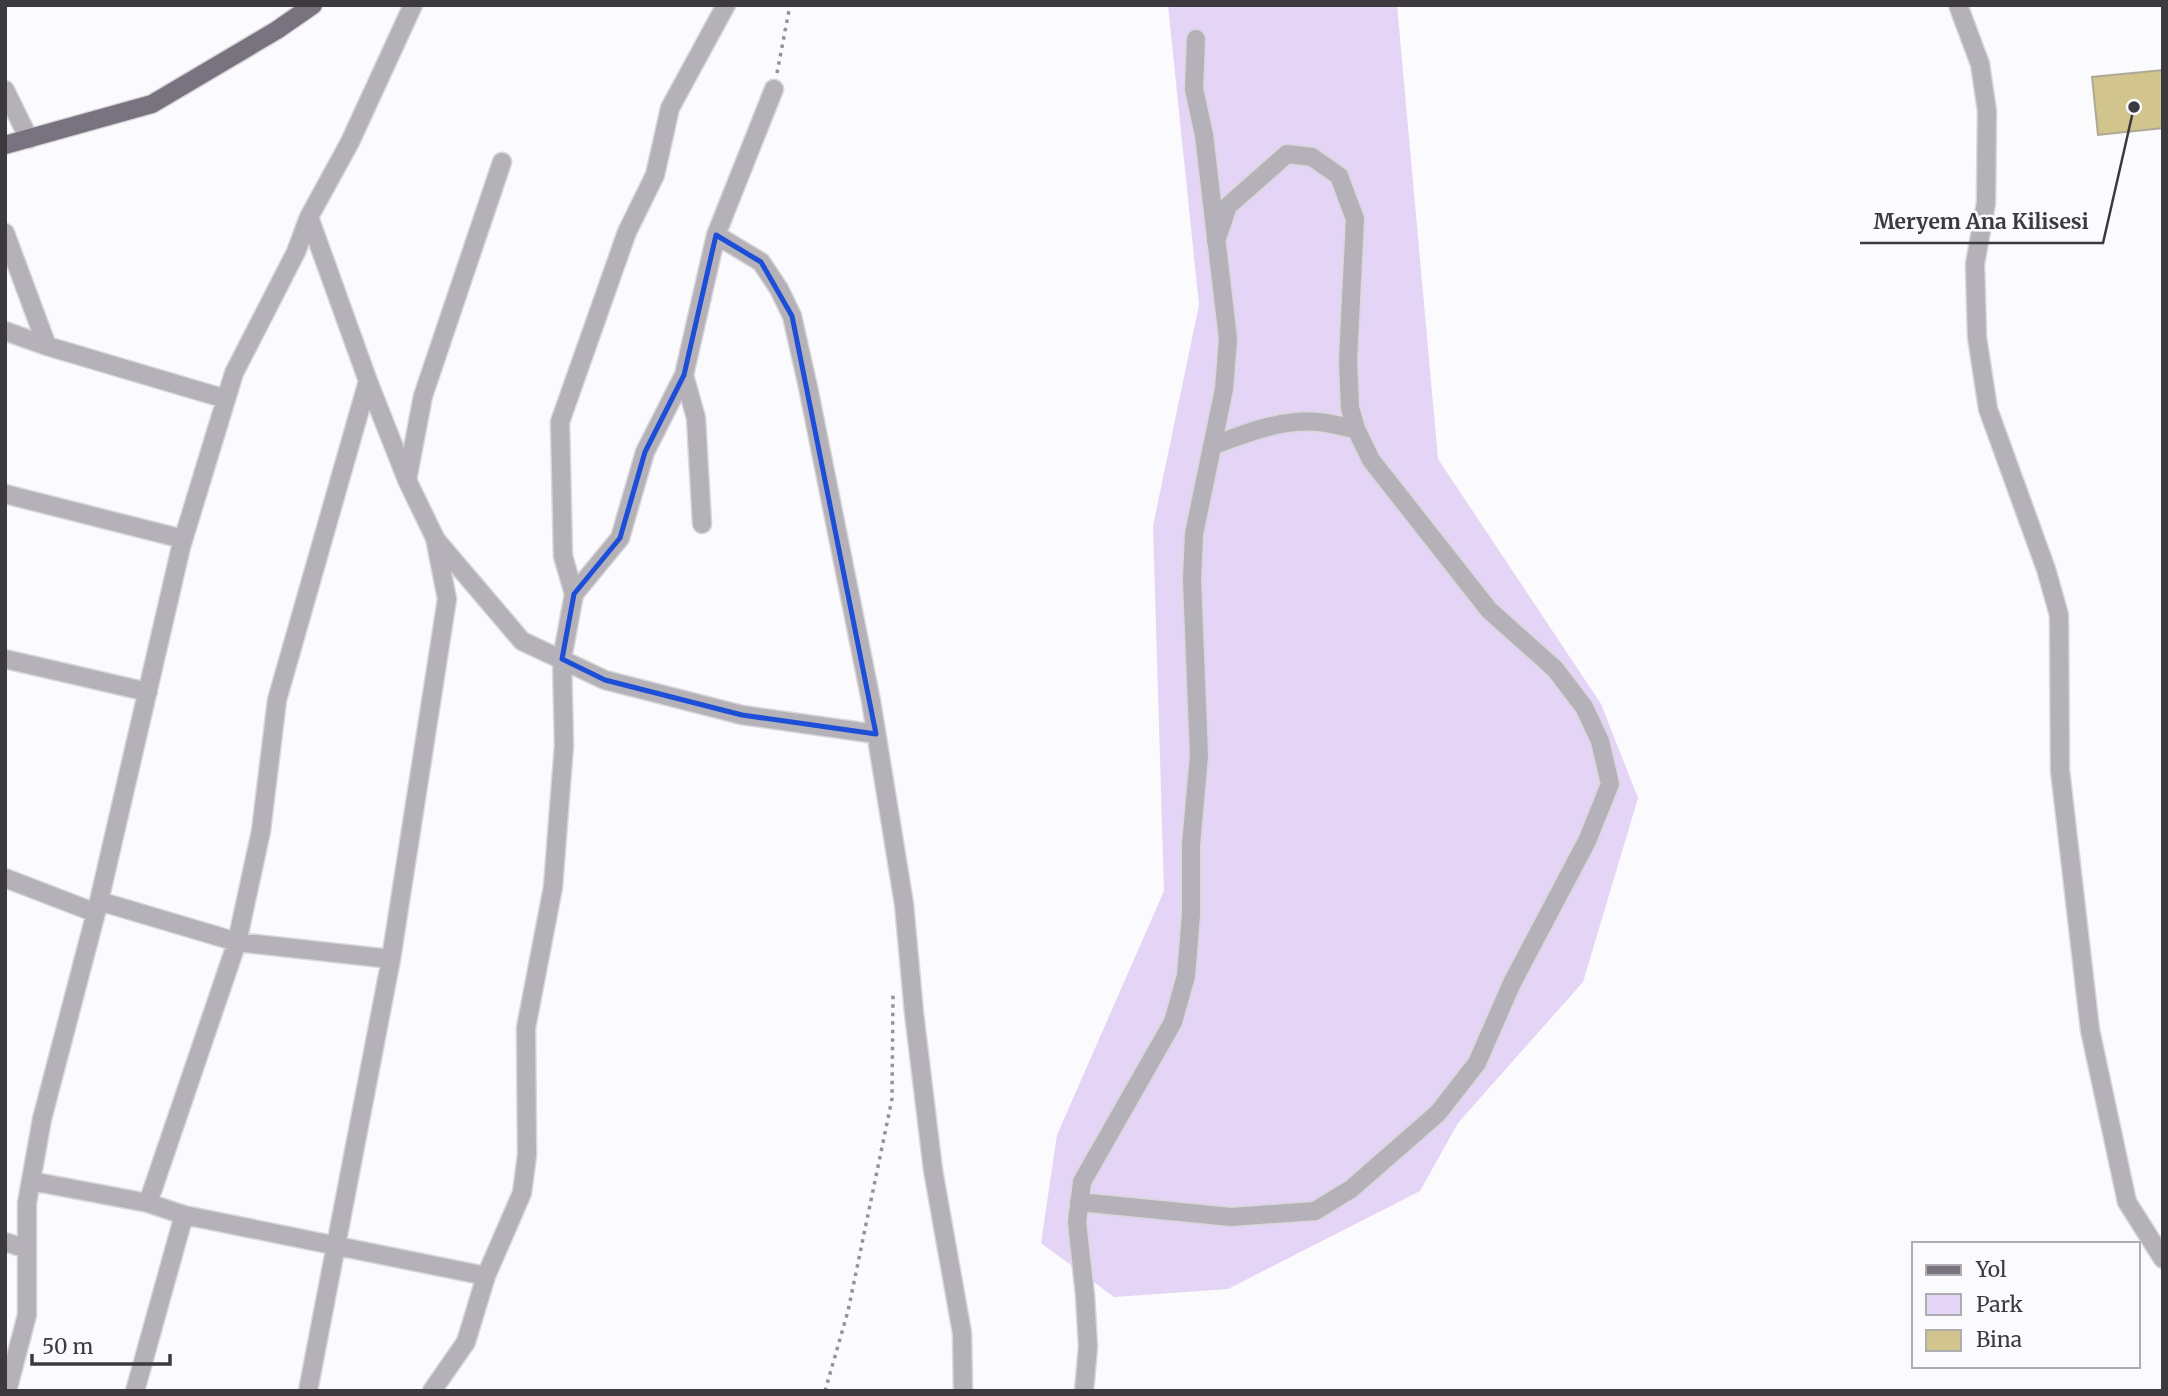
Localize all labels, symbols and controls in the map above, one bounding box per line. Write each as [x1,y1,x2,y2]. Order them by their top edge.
callout: Meryem Ana Kilisesi [1860,201,2103,243]
text: Meryem Ana Kilisesi [1873,208,2089,235]
legend [1912,1242,2140,1368]
text: Yol [1975,1256,2007,1283]
text: Park [1976,1291,2023,1318]
scale bar [32,1322,170,1366]
text: Bina [1976,1326,2022,1353]
text: 50 m [42,1333,93,1360]

